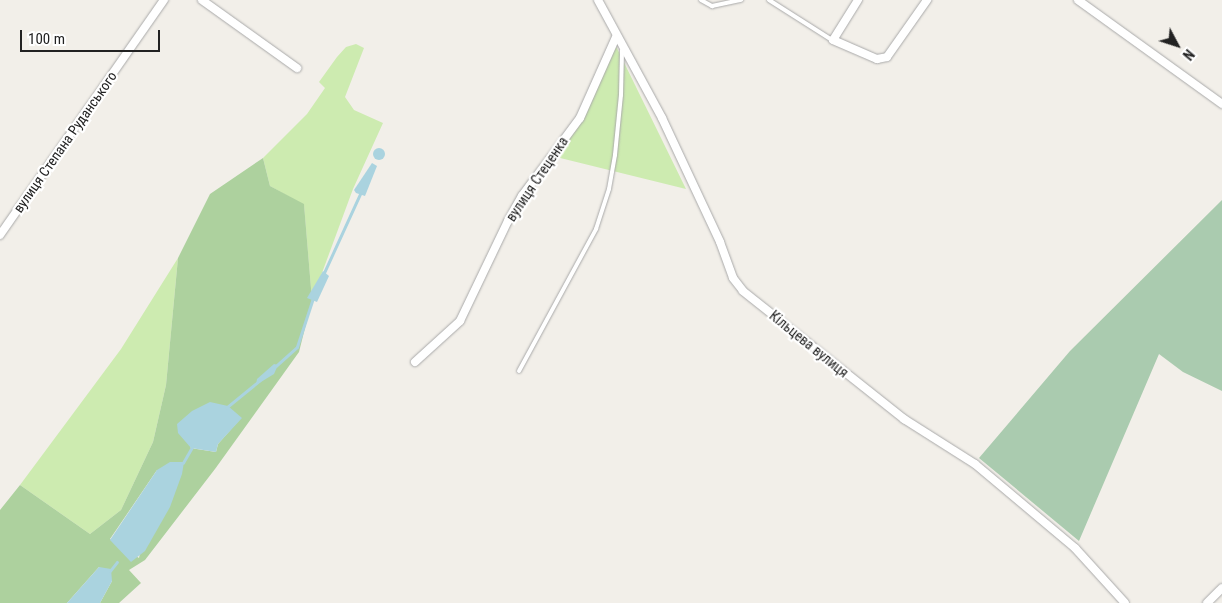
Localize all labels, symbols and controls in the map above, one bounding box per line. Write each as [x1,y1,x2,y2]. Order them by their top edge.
scale bar [22,20,162,52]
north arrow [1152,20,1202,70]
text: 100 m [28,30,65,48]
text: N [1180,46,1197,63]
street label: вулиця Степана Руданського [10,68,120,216]
street label: вулиця Стеценка [502,133,572,225]
street label: Кільцева вулиця [766,307,852,381]

